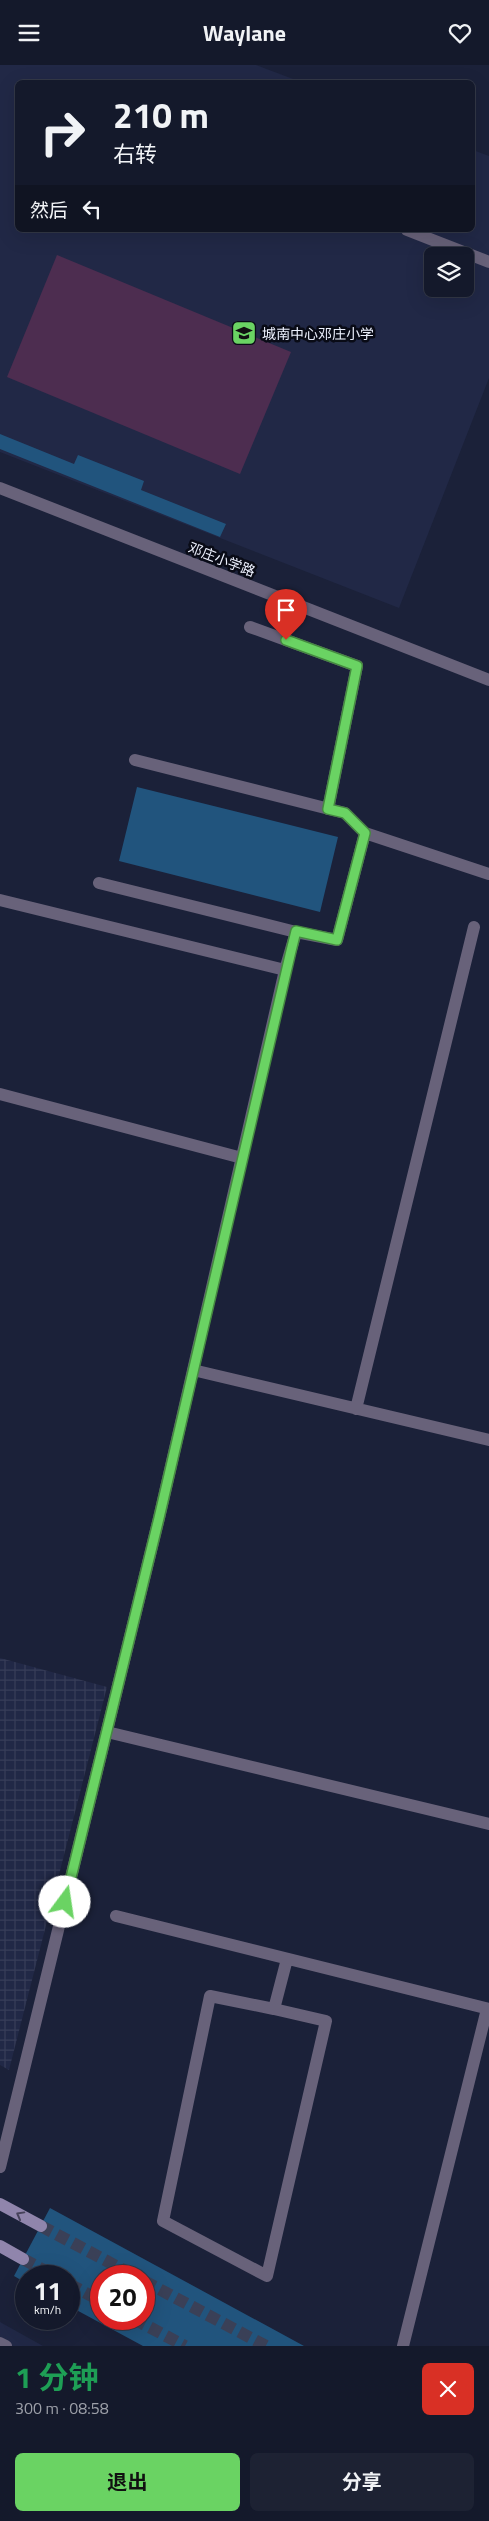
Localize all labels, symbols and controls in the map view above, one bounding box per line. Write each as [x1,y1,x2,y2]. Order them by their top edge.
text: Waylane [203,16,286,50]
icon: menu [15,19,43,47]
icon: heart [446,19,474,47]
text: 210 m [113,88,209,142]
icon: right [30,100,95,165]
text: 右转 [113,137,157,171]
text: 然后 [30,195,68,224]
icon: left [78,195,106,223]
map controls [424,247,474,297]
button: layers [424,247,474,297]
school or university icon: 城南中心邓庄小学 [231,320,257,346]
place label: 城南中心邓庄小学 [262,323,374,344]
street label: 邓庄小学路 [186,537,258,581]
pin [265,589,307,640]
icon: arrive [272,596,300,624]
position arrow [38,1875,90,1927]
one-way arrow [17,2211,26,2221]
speed limit sign: 20 [90,2265,155,2330]
text: 11 [33,2272,62,2310]
text: km/h [34,2300,61,2319]
text: 1 分钟 [15,2354,98,2400]
button: close [422,2363,474,2415]
text: 300 m · 08:58 [15,2396,109,2420]
button: 退出 [15,2453,240,2511]
button: 分享 [250,2453,474,2511]

